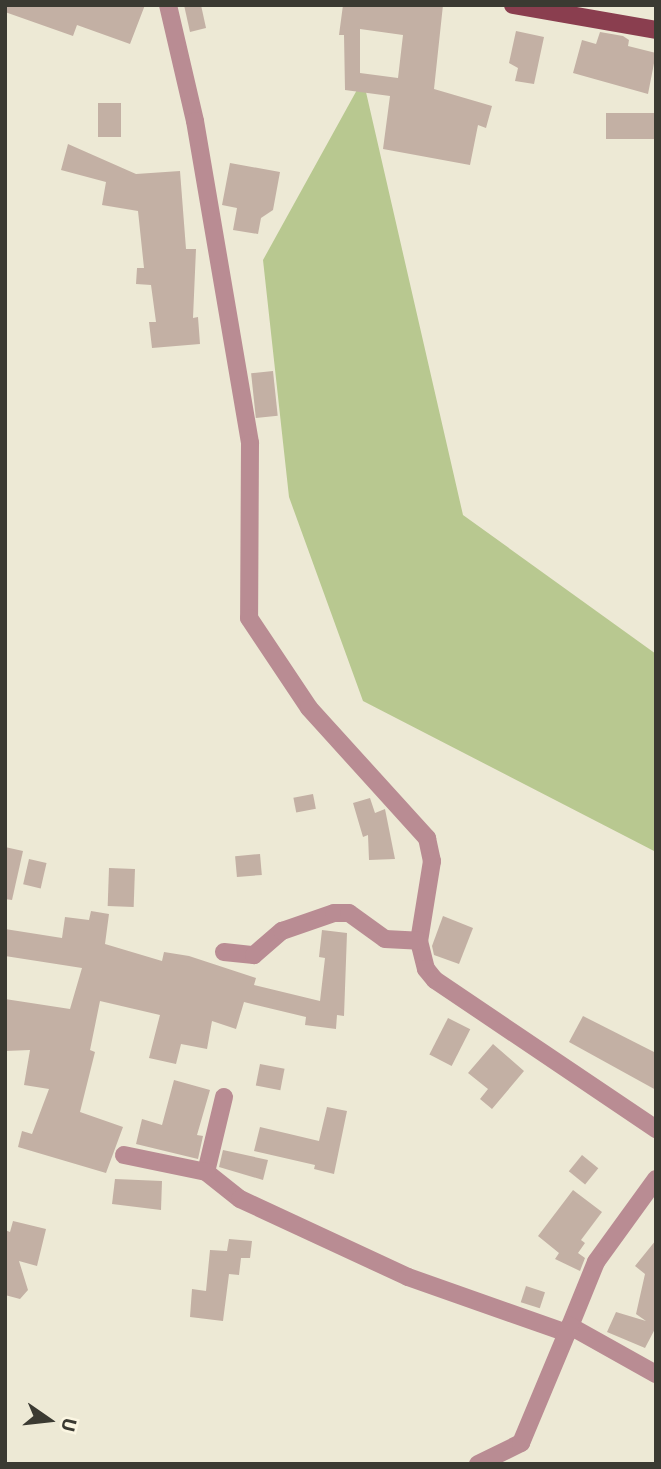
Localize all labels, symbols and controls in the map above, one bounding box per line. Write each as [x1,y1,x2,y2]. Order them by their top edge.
north arrow [14,1385,84,1455]
text: U [57,1416,83,1434]

